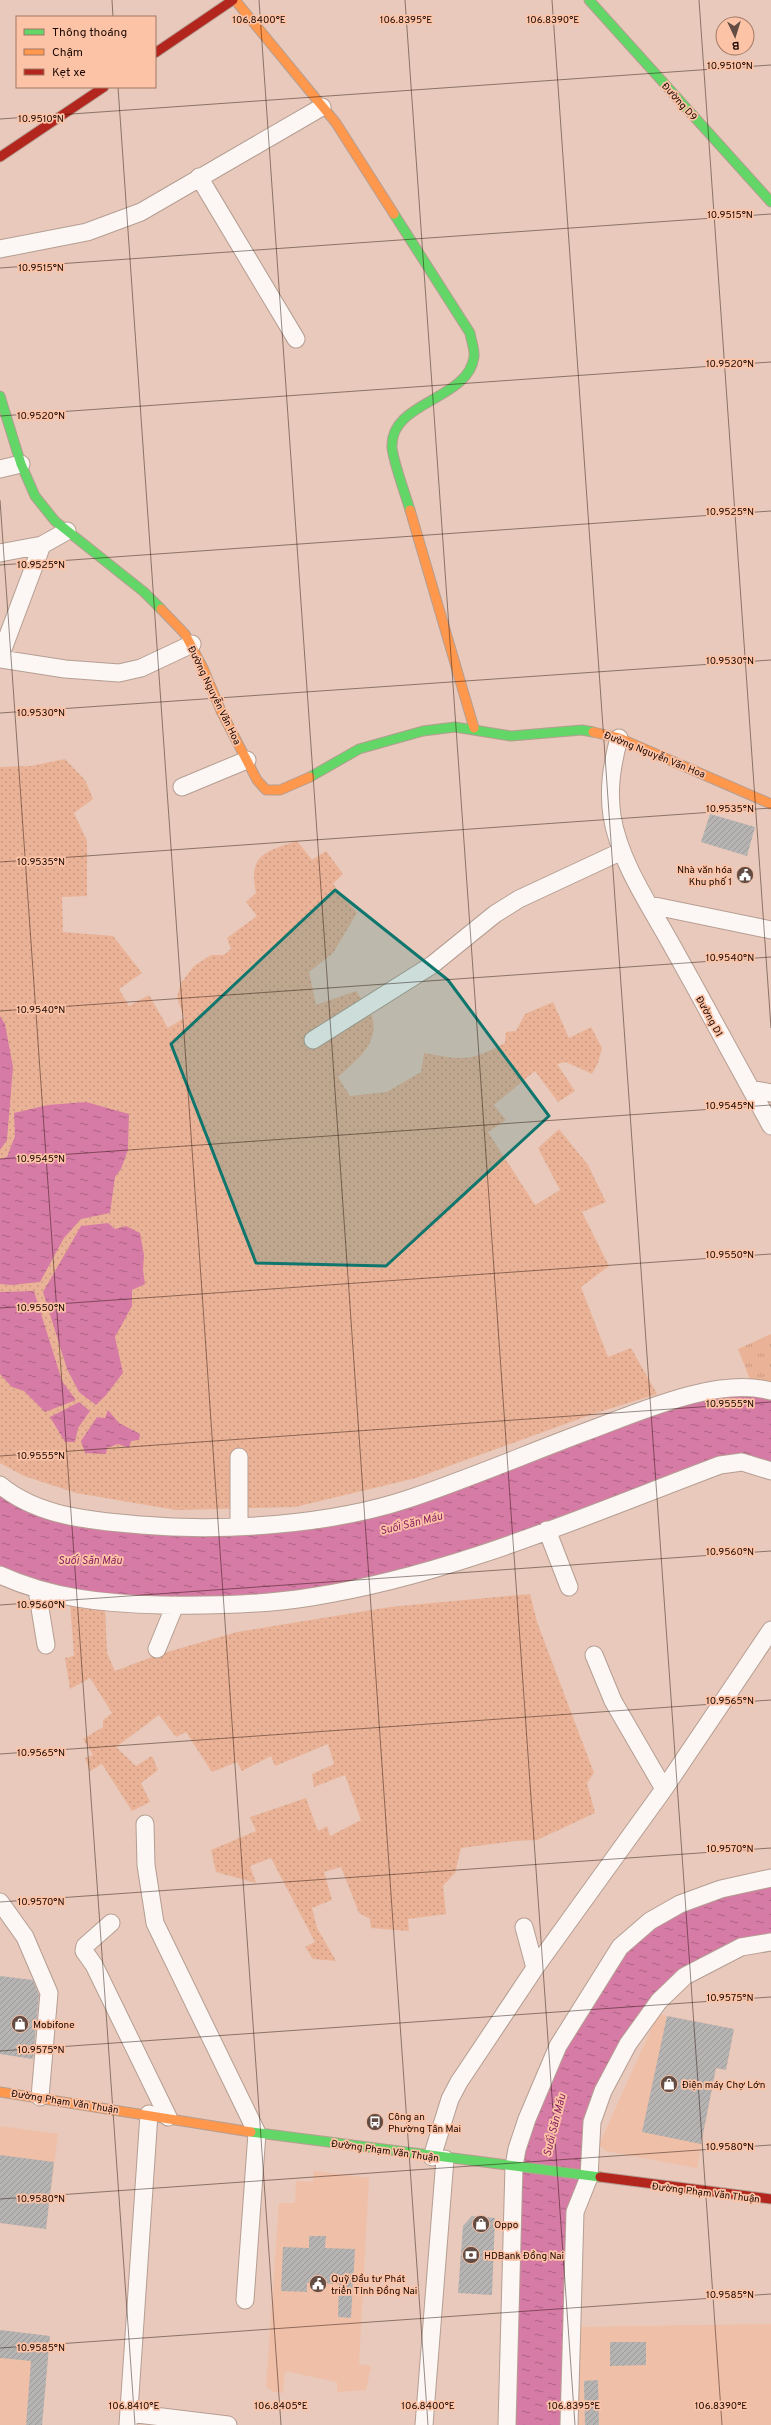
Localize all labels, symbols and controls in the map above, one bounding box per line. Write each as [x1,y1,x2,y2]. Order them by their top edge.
text: 106.8400°E [232,14,286,27]
text: 106.8395°E [380,14,432,27]
text: 106.8390°E [527,14,579,27]
legend [16,16,156,88]
north arrow [715,16,755,56]
text: Thông thoáng [52,25,127,41]
text: B [731,38,740,52]
text: Chậm [52,45,83,61]
text: 10.9510°N [707,60,753,73]
text: Kẹt xe [52,65,86,81]
street label: Đường D9 [658,80,699,124]
text: 10.9510°N [18,113,64,126]
text: 10.9515°N [707,209,753,222]
text: 10.9515°N [18,262,64,275]
text: 10.9520°N [706,358,754,371]
text: 10.9520°N [17,410,65,423]
text: 10.9525°N [706,506,754,519]
text: 10.9525°N [17,559,65,572]
street label: Đường Nguyễn Văn Hoa [184,644,243,747]
text: 10.9530°N [706,655,754,668]
text: 10.9530°N [17,707,65,720]
street label: Đường Nguyễn Văn Hoa [602,729,707,782]
text: 10.9535°N [706,803,754,816]
text: 10.9535°N [17,856,65,869]
place label: Nhà văn hóa Khu phố 1 [677,864,732,889]
public building icon: Nhà văn hóa Khu phố 1 [735,865,755,885]
text: 10.9540°N [706,952,754,965]
street label: Đường D1 [692,994,725,1039]
text: 10.9540°N [17,1004,65,1017]
text: 10.9545°N [706,1100,754,1113]
text: 10.9545°N [17,1153,65,1166]
text: 10.9550°N [706,1249,754,1262]
text: 10.9550°N [17,1302,65,1315]
text: 10.9555°N [706,1398,754,1411]
text: 10.9555°N [17,1450,65,1463]
water label: Suối Săn Máu [378,1509,445,1539]
text: 10.9560°N [706,1546,754,1559]
water label: Suối Săn Máu [58,1554,123,1568]
text: 10.9560°N [17,1599,65,1612]
text: 10.9565°N [706,1695,754,1708]
text: 10.9565°N [17,1747,65,1760]
text: 10.9570°N [707,1843,754,1856]
text: 10.9570°N [18,1896,65,1909]
text: 10.9575°N [706,1992,754,2005]
shop icon: Mobifone [10,2014,30,2034]
place label: Mobifone [33,2019,75,2032]
text: 10.9575°N [17,2044,65,2057]
shop icon: Điện máy Chợ Lớn [659,2074,679,2094]
place label: Điện máy Chợ Lớn [682,2079,765,2092]
street label: Đường Phạm Văn Thuận [10,2088,119,2117]
water label: Suối Săn Máu [540,2092,570,2158]
place label: Công an Phường Tân Mai [388,2111,461,2136]
bus stop icon: Công an Phường Tân Mai [365,2112,385,2132]
street label: Đường Phạm Văn Thuận [330,2137,440,2165]
text: 10.9580°N [706,2141,754,2154]
street label: Đường Phạm Văn Thuận [651,2180,761,2207]
text: 10.9580°N [17,2193,65,2206]
shop icon: Oppo [471,2214,491,2234]
place label: Oppo [494,2219,519,2232]
bank icon: HDBank Đồng Nai [461,2245,481,2265]
place label: HDBank Đồng Nai [484,2250,564,2263]
place label: Quỹ Đầu tư Phát triển Tỉnh Đồng Nai [331,2273,417,2298]
public building icon: Quỹ Đầu tư Phát triển Tỉnh Đồng Nai [308,2274,328,2294]
text: 10.9585°N [706,2289,754,2302]
text: 10.9585°N [17,2342,65,2355]
text: 106.8410°E [109,2400,159,2413]
text: 106.8405°E [254,2400,308,2413]
text: 106.8400°E [401,2400,455,2413]
text: 106.8395°E [548,2400,600,2413]
text: 106.8390°E [695,2400,747,2413]

